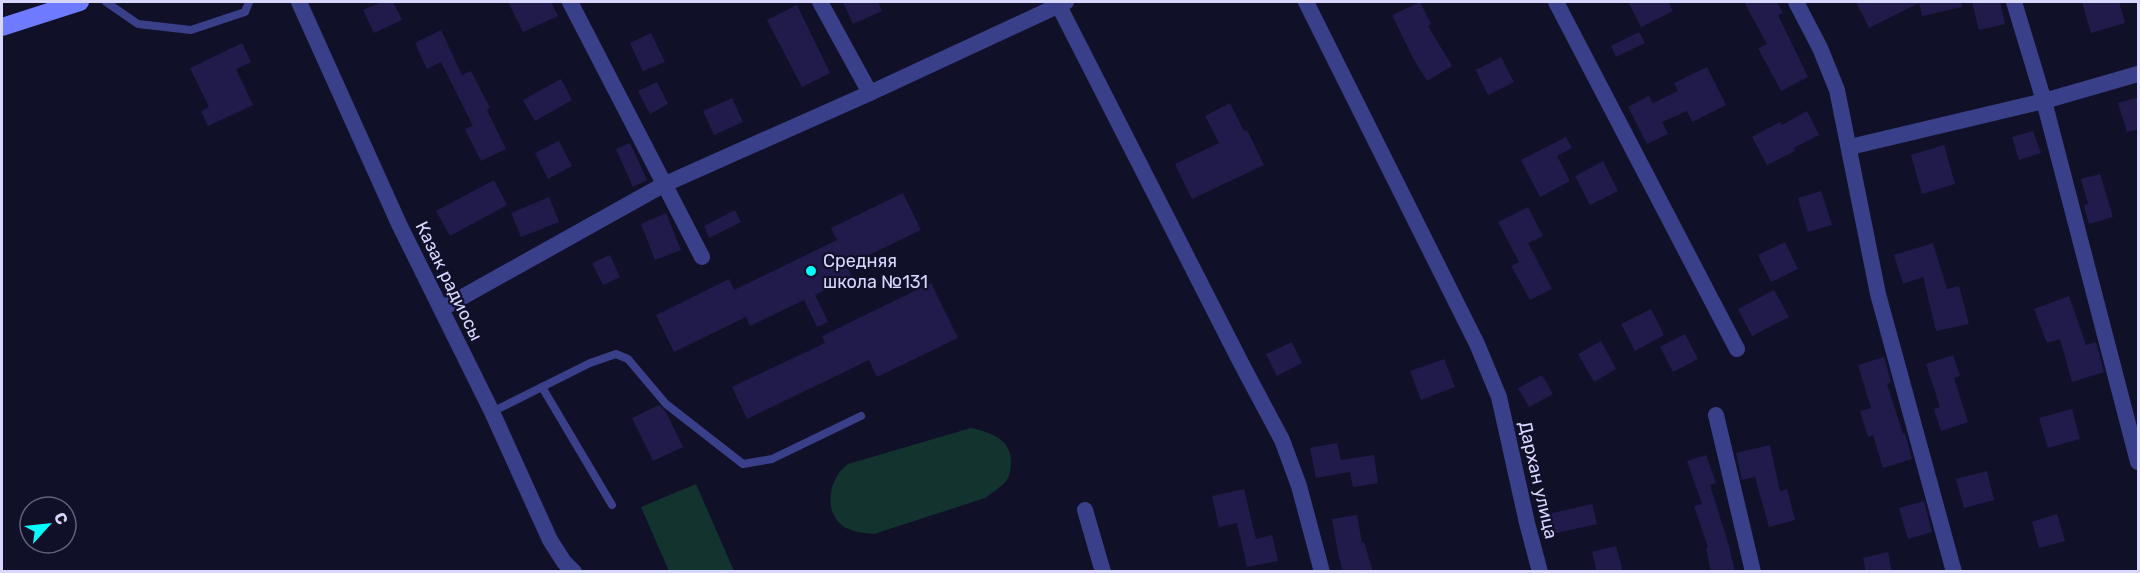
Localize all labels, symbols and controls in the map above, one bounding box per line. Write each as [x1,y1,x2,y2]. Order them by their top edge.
street label: Казак радиосы [411,218,487,344]
place label: Средняя школа №131 [823,250,928,293]
marker: Средняя школа №131 [804,264,818,278]
street label: Дархан улица [1514,419,1562,541]
north arrow [18,495,78,555]
text: С [50,509,72,528]

